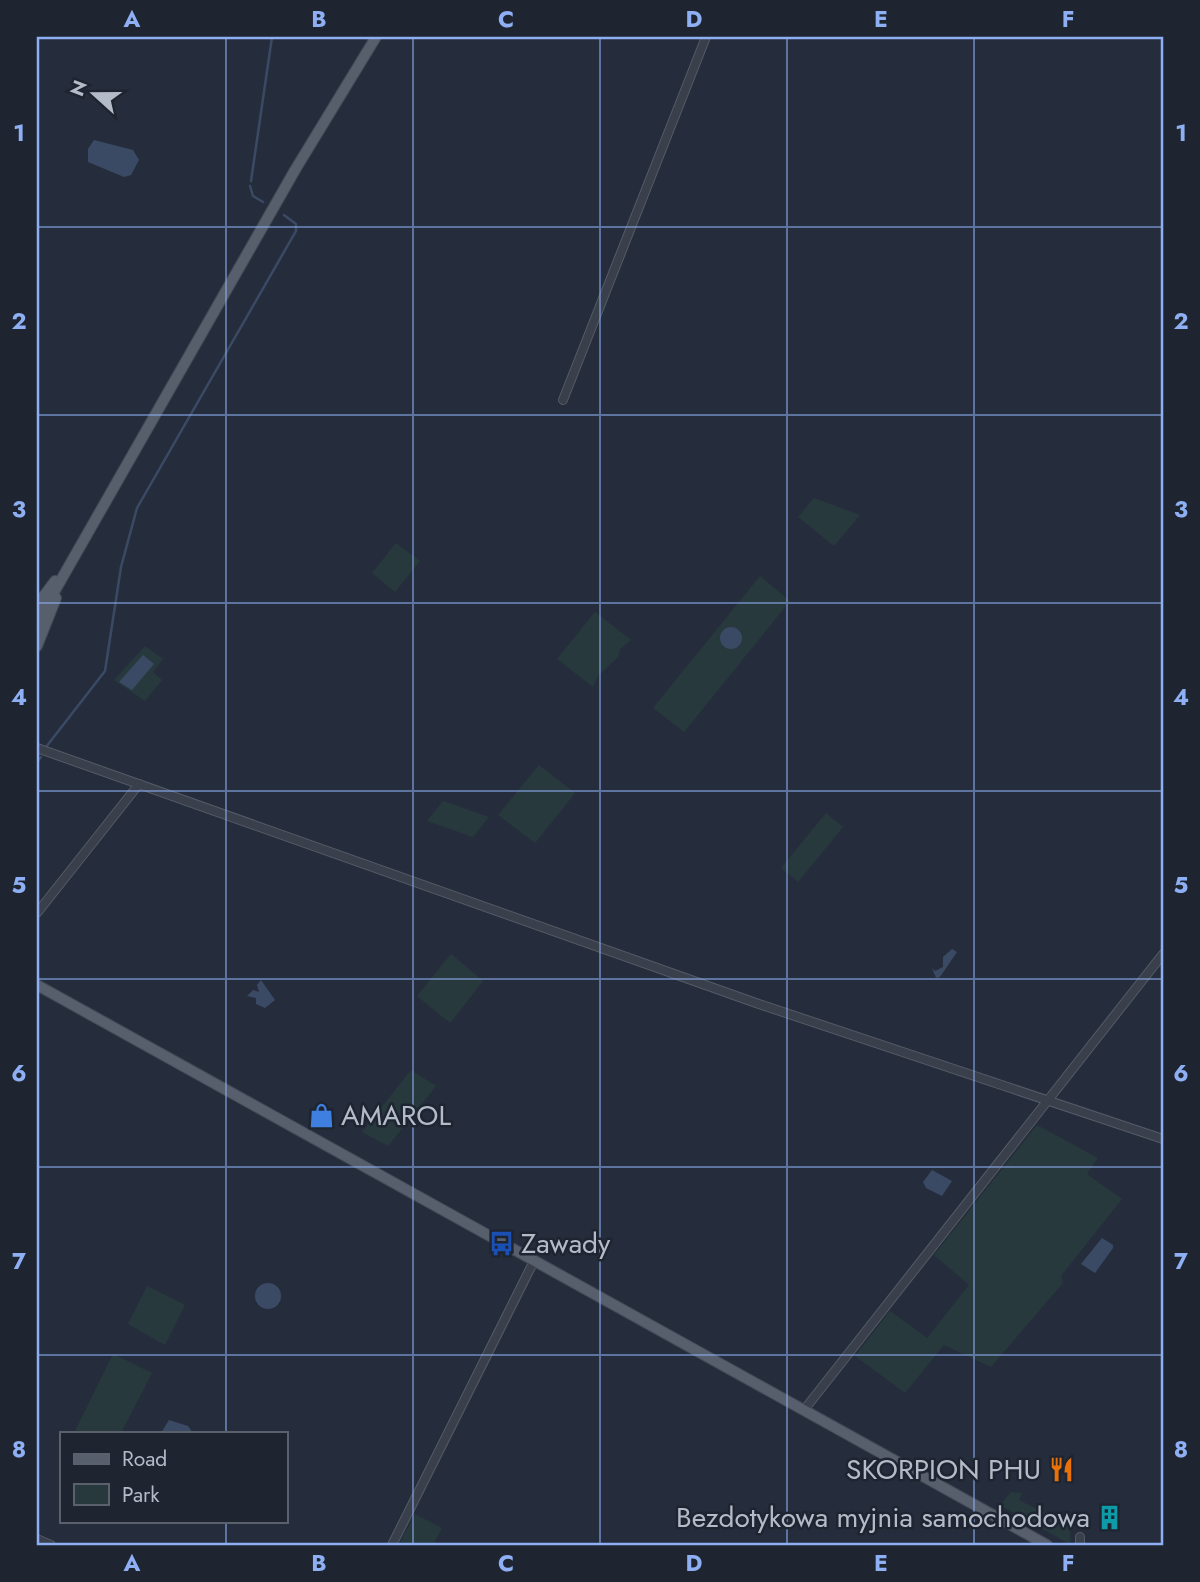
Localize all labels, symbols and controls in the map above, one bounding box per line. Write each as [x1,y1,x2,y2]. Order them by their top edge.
text: A [123,2,141,36]
text: B [311,2,327,36]
text: C [498,2,514,36]
text: D [686,2,703,36]
text: E [874,2,888,36]
text: F [1062,2,1074,36]
north arrow [60,60,130,130]
text: N [63,76,94,100]
text: 1 [13,116,25,150]
text: 1 [1175,116,1187,150]
text: 2 [11,304,27,338]
text: 2 [1173,304,1189,338]
text: 3 [12,492,26,526]
text: 3 [1174,492,1188,526]
text: 4 [11,680,27,714]
text: 4 [1173,680,1189,714]
text: 5 [12,868,26,902]
text: 5 [1174,868,1188,902]
text: 6 [11,1056,27,1090]
text: 6 [1173,1056,1189,1090]
place label: AMAROL [341,1095,451,1136]
shop icon: AMAROL [307,1101,335,1129]
place label: Zawady [521,1223,611,1264]
bus stop icon: Zawady [487,1229,515,1257]
text: 7 [12,1244,26,1278]
text: 7 [1174,1244,1188,1278]
text: 8 [12,1432,26,1466]
legend [60,1432,287,1522]
text: 8 [1174,1432,1188,1466]
text: Road [122,1444,167,1474]
place label: SKORPION PHU [846,1449,1041,1490]
restaurant icon: SKORPION PHU [1047,1455,1075,1483]
text: Park [122,1480,160,1510]
place label: Bezdotykowa myjnia samochodowa [676,1497,1090,1538]
building icon: Bezdotykowa myjnia samochodowa [1096,1503,1124,1531]
text: A [123,1546,141,1580]
text: B [311,1546,327,1580]
text: C [498,1546,514,1580]
text: D [686,1546,703,1580]
text: E [874,1546,888,1580]
text: F [1062,1546,1074,1580]

